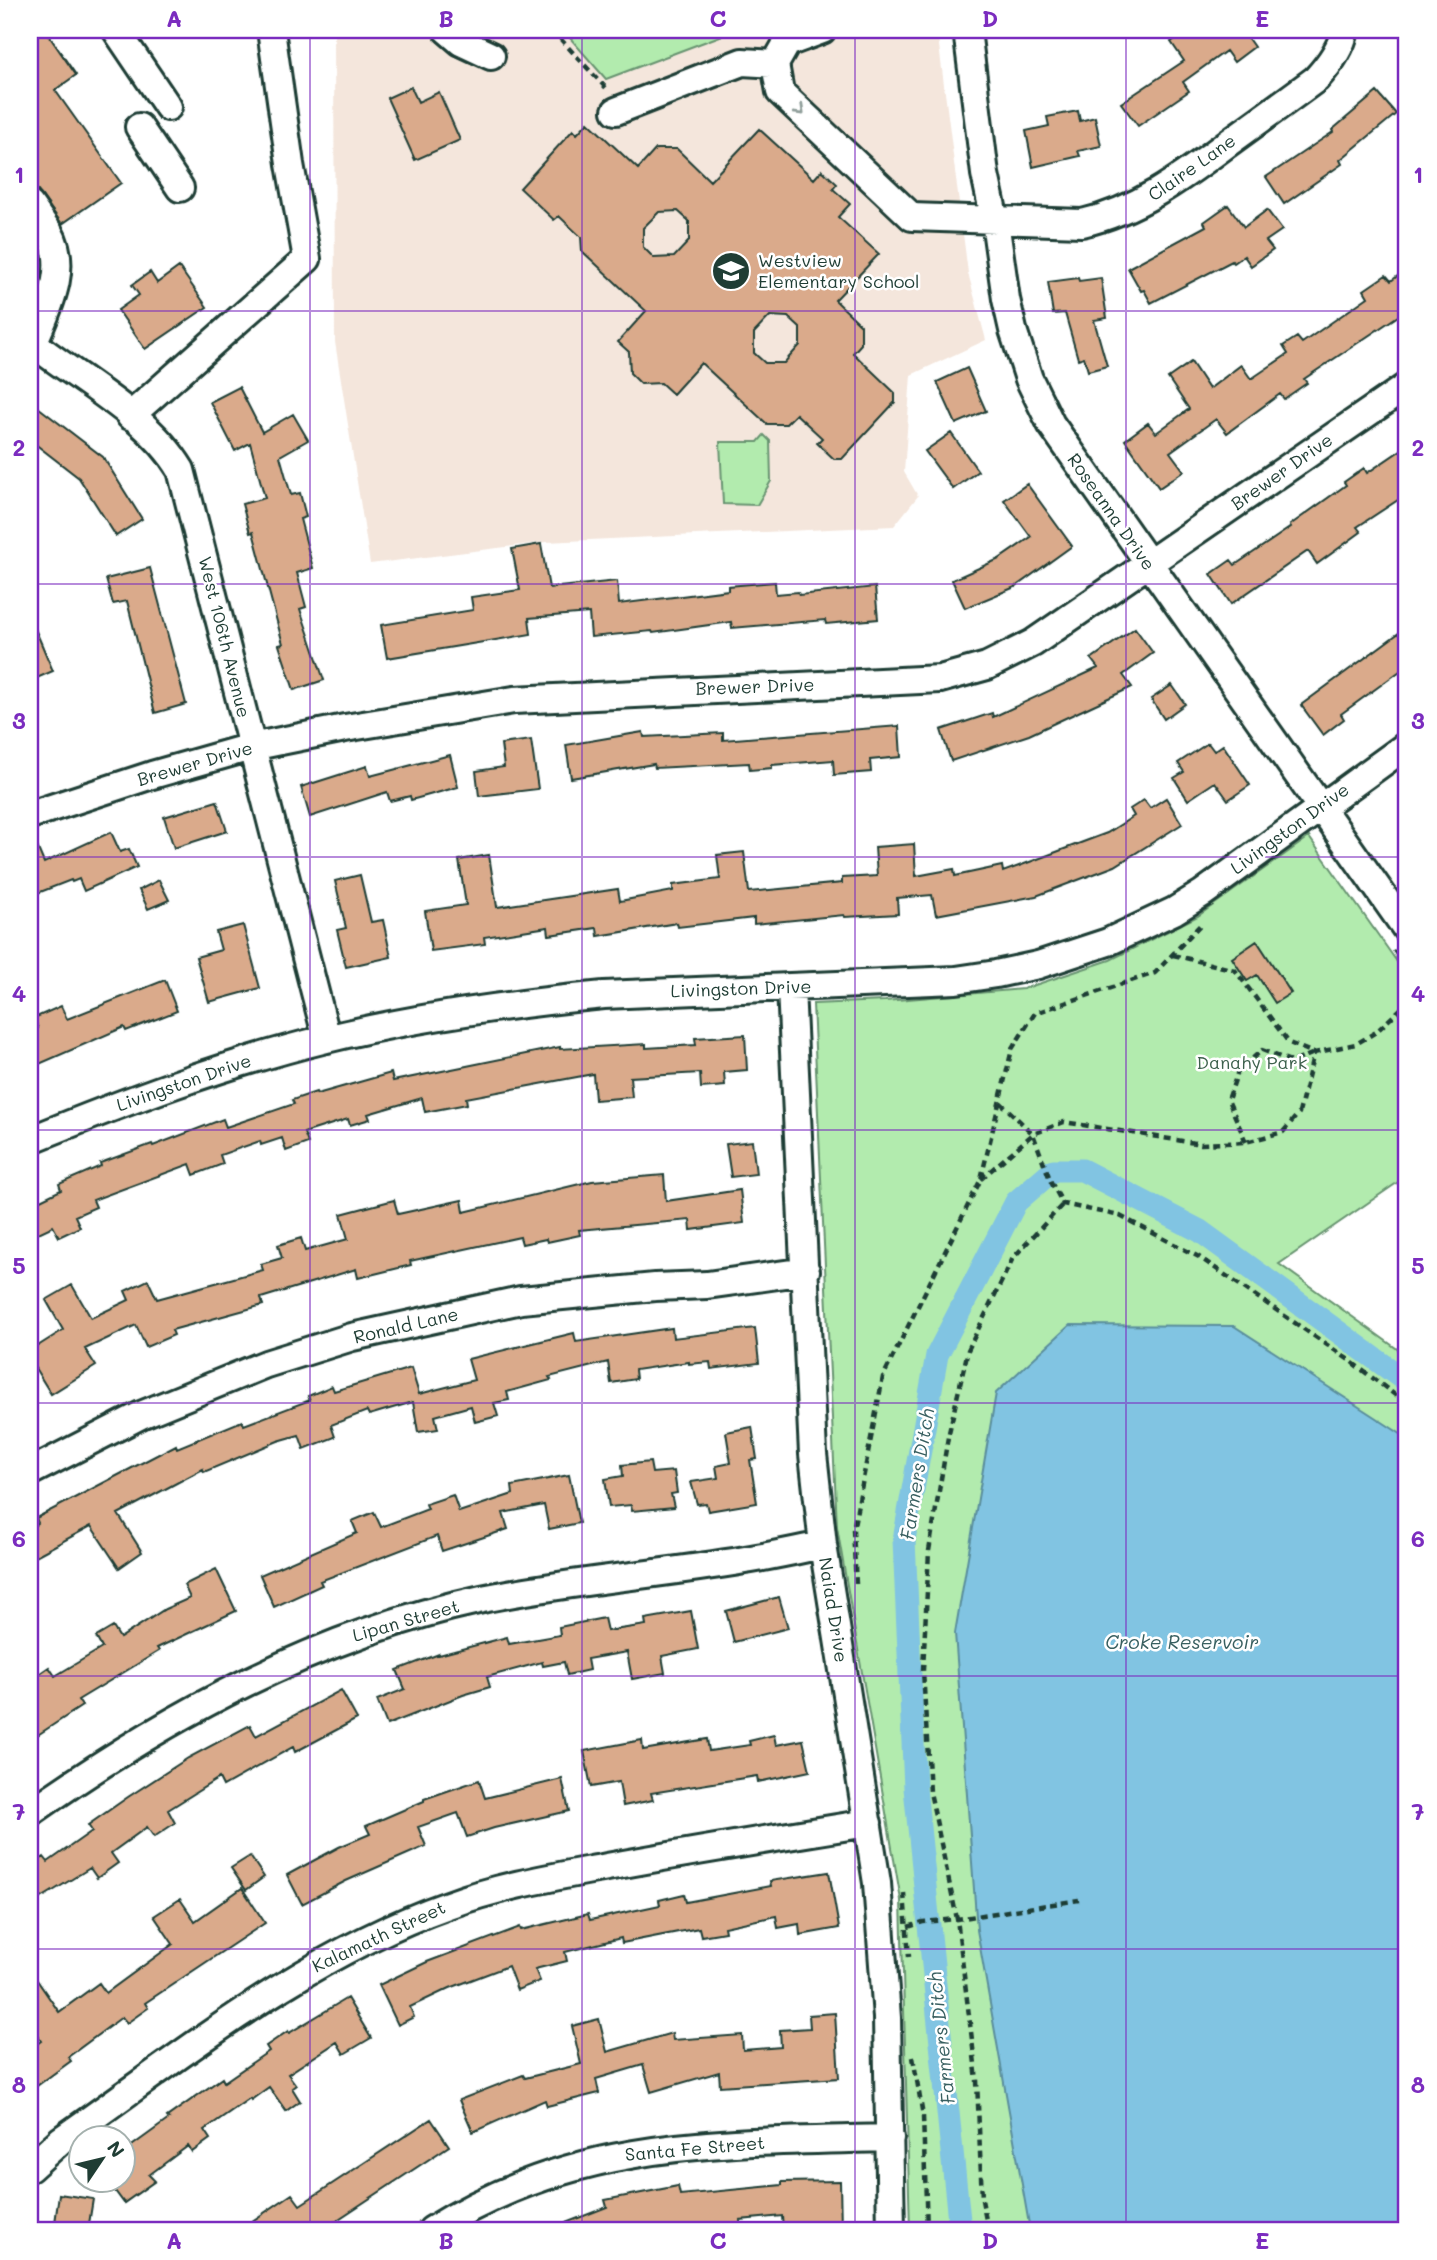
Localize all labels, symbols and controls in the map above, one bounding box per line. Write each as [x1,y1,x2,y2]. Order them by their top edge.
text: A [166,3,182,33]
text: B [438,3,454,33]
text: C [709,3,727,33]
text: D [982,3,998,33]
text: E [1255,3,1269,33]
one-way arrow [792,102,805,115]
street label: Claire Lane [1143,128,1240,206]
text: 1 [14,159,24,189]
text: 1 [1413,159,1423,189]
place label: Westview Elementary School [758,248,920,293]
school or university icon: Westview Elementary School [710,250,752,292]
street label: Brewer Drive [1226,427,1337,515]
text: 2 [13,432,25,462]
text: 2 [1412,432,1424,462]
street label: Roseanna Drive [1062,448,1161,575]
street label: West 106th Avenue [193,554,257,720]
street label: Brewer Drive [695,672,815,700]
text: 3 [12,705,26,735]
text: 3 [1411,705,1425,735]
street label: Brewer Drive [134,735,255,791]
street label: Livingston Drive [1225,777,1354,879]
street label: Livingston Drive [670,974,812,1002]
text: 4 [12,978,26,1008]
text: 4 [1411,978,1425,1008]
street label: Livingston Drive [113,1048,254,1116]
park label: Danahy Park [1197,1050,1307,1074]
text: 5 [12,1250,26,1280]
text: 5 [1411,1250,1425,1280]
street label: Ronald Lane [351,1301,461,1349]
water label: Farmers Ditch [894,1406,939,1541]
text: 6 [12,1523,26,1553]
text: 6 [1411,1523,1425,1553]
street label: Naiad Drive [814,1556,854,1664]
street label: Lipan Street [349,1593,462,1647]
water label: Croke Reservoir [1105,1629,1259,1654]
text: 7 [13,1796,26,1826]
text: 7 [1412,1796,1425,1826]
street label: Kalamath Street [308,1895,449,1978]
water label: Farmers Ditch [921,1971,960,2105]
text: 8 [12,2069,26,2099]
text: 8 [1411,2069,1425,2099]
north arrow [66,2124,136,2194]
street label: Santa Fe Street [624,2130,766,2166]
text: N [102,2136,131,2162]
text: A [166,2225,182,2255]
text: B [438,2225,454,2255]
text: C [709,2225,727,2255]
text: D [982,2225,998,2255]
text: E [1255,2225,1269,2255]

